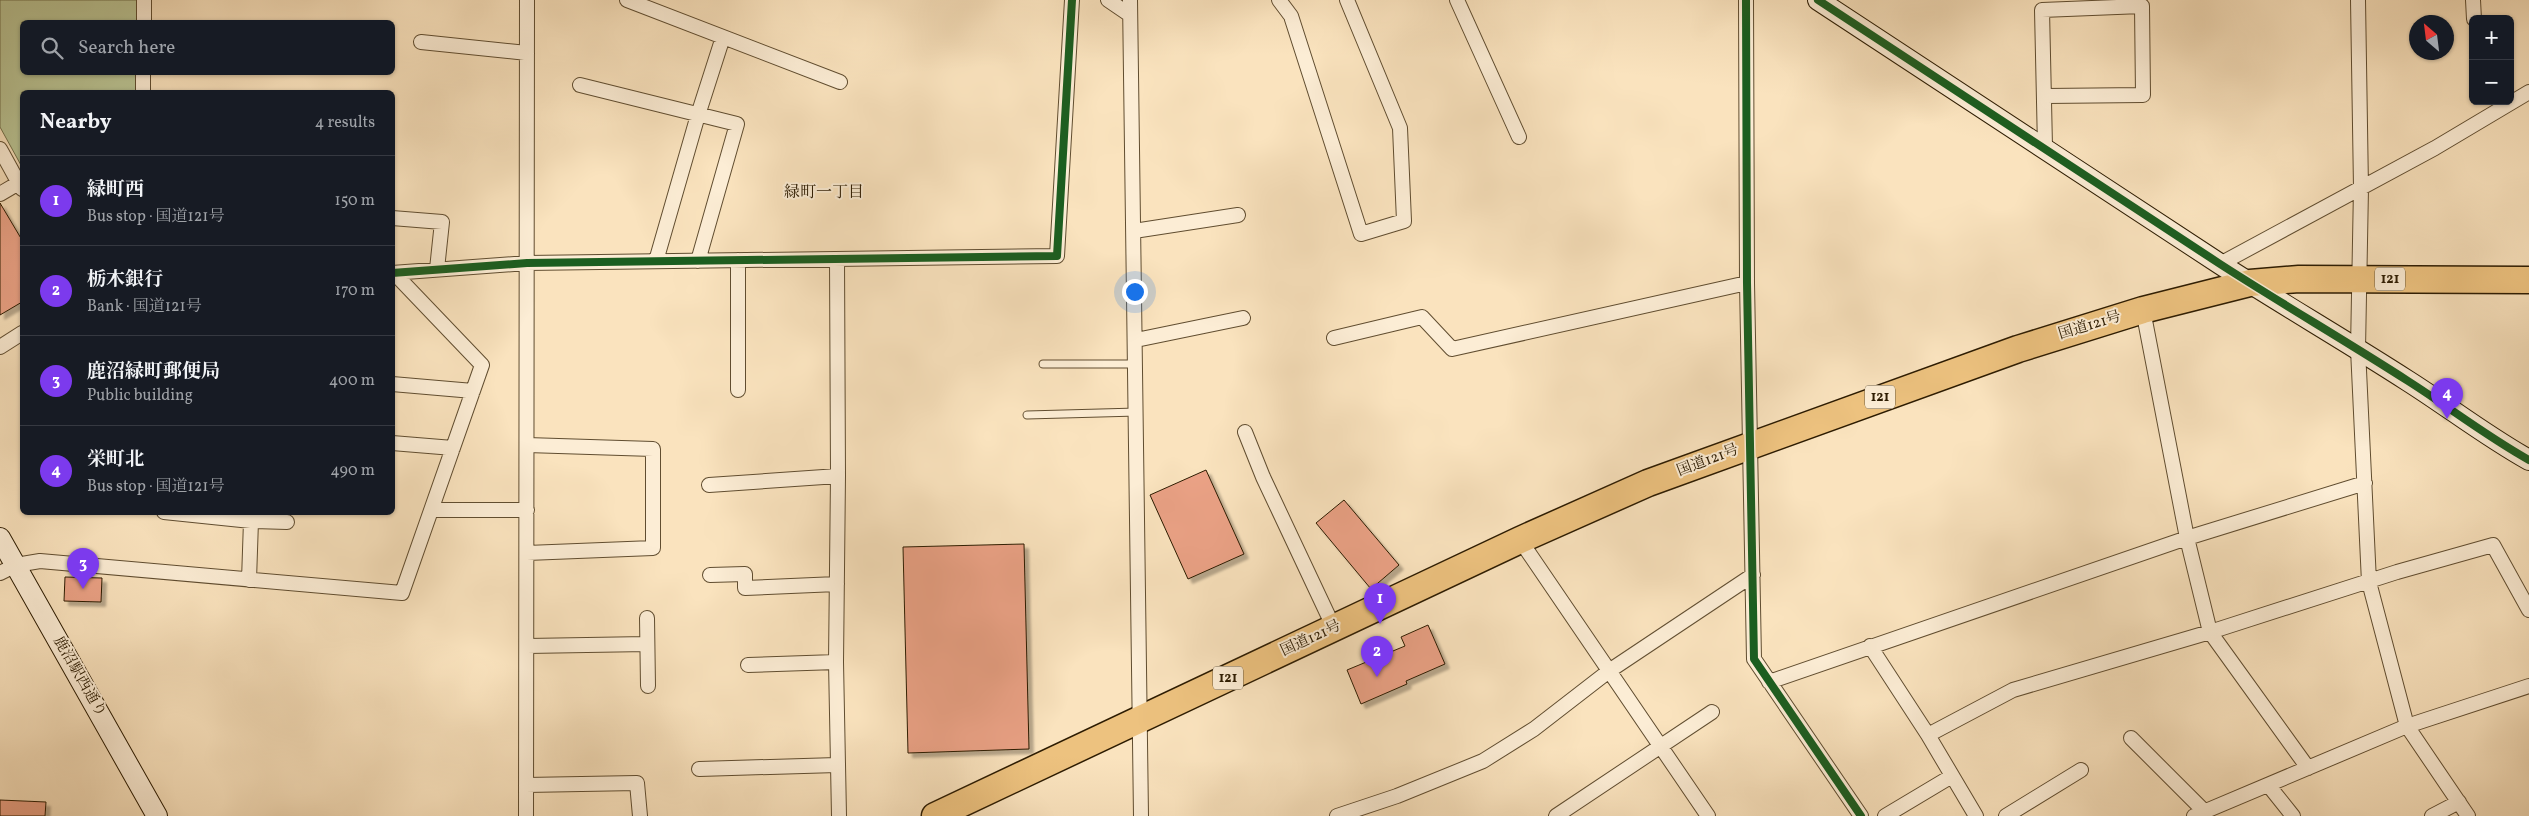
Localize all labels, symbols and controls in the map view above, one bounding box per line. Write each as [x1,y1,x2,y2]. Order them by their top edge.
north arrow [2409,15,2454,60]
map controls [2469,15,2514,105]
button: + [2469,15,2514,60]
search box [20,20,395,75]
icon: search [38,34,66,62]
text: Search here [78,35,175,61]
button: − [2469,60,2514,105]
text: Nearby [40,108,111,137]
text: 4 results [315,112,375,134]
text: 緑町西 [87,177,144,203]
district label: 緑町一丁目 [784,182,864,204]
text: 1 [53,190,59,212]
text: 150 m [334,190,375,212]
text: Bus stop · 国道121号 [87,206,225,228]
text: 栃木銀行 [87,267,163,293]
road number: 121 [2375,268,2405,290]
your location [1122,279,1148,305]
text: 2 [52,280,60,302]
text: 170 m [335,280,375,302]
text: Bank · 国道121号 [87,296,202,318]
street label: 国道121号 [2056,307,2124,345]
text: 鹿沼緑町郵便局 [87,359,220,385]
text: 3 [52,370,60,392]
text: 400 m [329,370,375,392]
pin: 4 [2431,378,2463,419]
text: Public building [87,385,193,407]
road number: 121 [1865,386,1895,408]
street label: 国道121号 [1674,440,1742,482]
text: 栄町北 [87,447,144,473]
text: 4 [51,460,61,482]
text: 490 m [330,460,375,482]
text: Bus stop · 国道121号 [87,476,225,498]
pin: 3 [67,548,99,589]
pin: 1 [1364,583,1396,624]
street label: 国道121号 [1277,616,1345,662]
street label: 鹿沼駅西通り [47,633,111,721]
pin: 2 [1361,636,1393,677]
road number: 121 [1213,666,1243,690]

